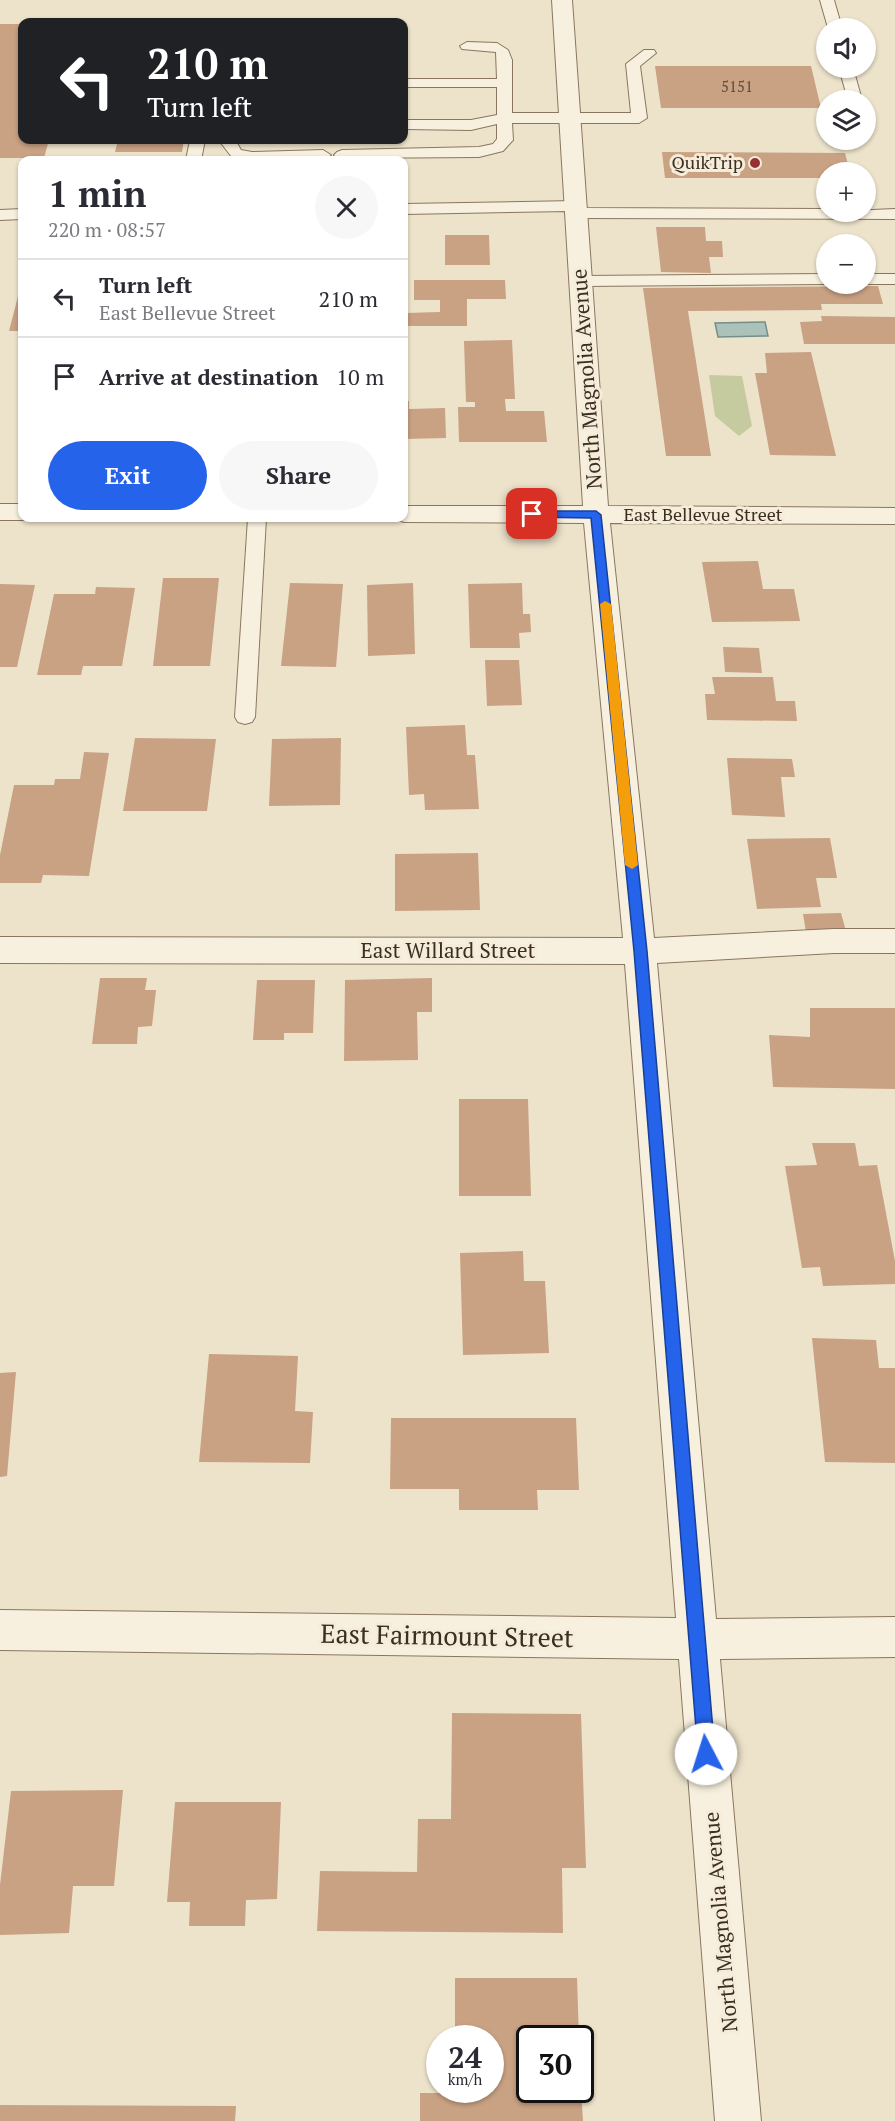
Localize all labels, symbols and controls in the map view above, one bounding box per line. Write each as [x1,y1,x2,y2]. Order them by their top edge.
map controls [816,18,876,294]
button: sound [816,18,876,78]
text: 210 m [147,35,268,91]
icon: left [48,42,126,120]
house number: 5151 [721,76,753,96]
text: Turn left [147,89,252,125]
button: layers [816,90,876,150]
place label: QuikTrip [672,150,743,174]
marker: QuikTrip [748,156,762,170]
button: + [816,162,876,222]
text: 1 min [48,170,146,217]
button: close [315,176,378,239]
text: 220 m · 08:57 [48,216,166,243]
button: − [816,234,876,294]
street label: North Magnolia Avenue [564,268,608,490]
text: Turn left [99,270,192,299]
icon: left [48,282,81,315]
text: 210 m [318,284,378,313]
text: East Bellevue Street [99,299,276,326]
icon: arrive [48,360,81,393]
text: Arrive at destination [99,362,318,391]
text: 10 m [336,362,384,391]
button: Exit [48,441,207,510]
button: Share [219,441,378,510]
pin [506,488,557,539]
icon: arrive [515,497,548,530]
street label: East Bellevue Street [623,502,783,526]
street label: East Willard Street [361,936,536,964]
street label: East Fairmount Street [320,1616,574,1654]
position arrow [674,1722,738,1786]
street label: North Magnolia Avenue [696,1811,744,2033]
speed limit sign: 30 [516,2025,594,2103]
text: 24 [448,2037,482,2077]
text: km/h [448,2069,482,2089]

